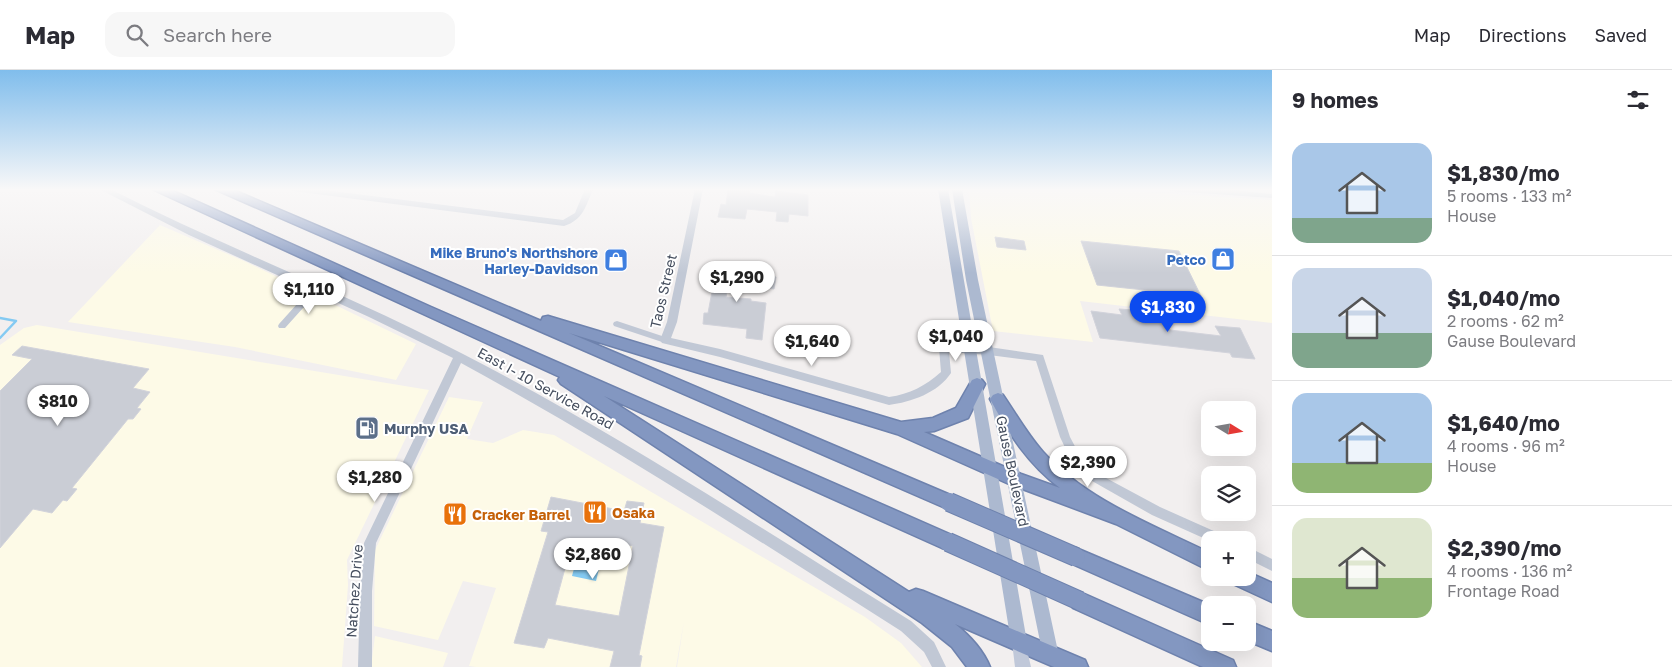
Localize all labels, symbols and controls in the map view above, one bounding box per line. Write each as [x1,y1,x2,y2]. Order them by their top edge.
search box [105,12,455,57]
text: Map [25,20,75,49]
icon: search [123,21,151,49]
text: Search here [163,23,272,46]
text: Map [1414,24,1450,46]
text: Directions [1478,24,1566,46]
text: Saved [1594,24,1647,46]
icon: filters [1624,86,1652,114]
text: 9 homes [1292,87,1378,113]
text: $1,830/mo [1447,160,1560,186]
icon: home [1332,163,1392,223]
text: 5 rooms · 133 m² [1447,186,1571,206]
text: House [1447,206,1496,226]
place label: Mike Bruno's Northshore Harley-Davidson [430,244,598,277]
shop icon: Petco [1210,246,1236,272]
shop icon: Mike Bruno's Northshore Harley-Davidson [603,247,629,273]
place label: Petco [1167,251,1206,268]
street label: Taos Street [646,252,680,330]
pin: $1,290 [696,260,778,303]
text: $1,290 [710,267,764,287]
pin: $1,110 [268,272,350,315]
text: $1,110 [284,279,334,299]
text: $1,040/mo [1447,285,1560,311]
icon: home [1332,288,1392,348]
pin: $1,830 [1127,290,1209,333]
text: $1,830 [1141,297,1195,317]
text: 2 rooms · 62 m² [1447,311,1564,331]
pin: $1,040 [915,320,997,362]
pin: $1,640 [771,324,853,367]
text: $1,040 [929,326,983,346]
text: $1,640 [785,331,839,351]
text: Gause Boulevard [1447,331,1576,351]
street label: East I- 10 Service Road [475,343,617,433]
pin: $810 [28,384,88,427]
text: $810 [38,391,78,411]
north arrow [1201,401,1256,456]
map controls [1201,401,1256,651]
text: $1,640/mo [1447,410,1560,436]
icon: home [1332,413,1392,473]
street label: Gause Boulevard [993,414,1033,528]
fuel station icon: Murphy USA [354,415,380,441]
place label: Murphy USA [384,420,468,437]
text: 4 rooms · 96 m² [1447,436,1565,456]
pin: $2,390 [1047,446,1129,488]
text: $2,390 [1060,452,1116,472]
text: House [1447,456,1496,476]
pin: $1,280 [334,460,416,503]
button: layers [1201,466,1256,521]
text: $1,280 [348,467,402,487]
restaurant icon: Osaka [582,499,608,525]
restaurant icon: Cracker Barrel [442,501,468,527]
place label: Osaka [612,504,655,521]
place label: Cracker Barrel [472,506,570,523]
button: + [1201,531,1256,586]
text: $2,390/mo [1447,535,1561,561]
pin: $2,860 [552,538,634,580]
icon: home [1332,538,1392,598]
street label: Natchez Drive [342,544,366,638]
text: $2,860 [565,544,621,564]
text: 4 rooms · 136 m² [1447,561,1572,581]
text: Frontage Road [1447,581,1560,601]
button: − [1201,596,1256,651]

